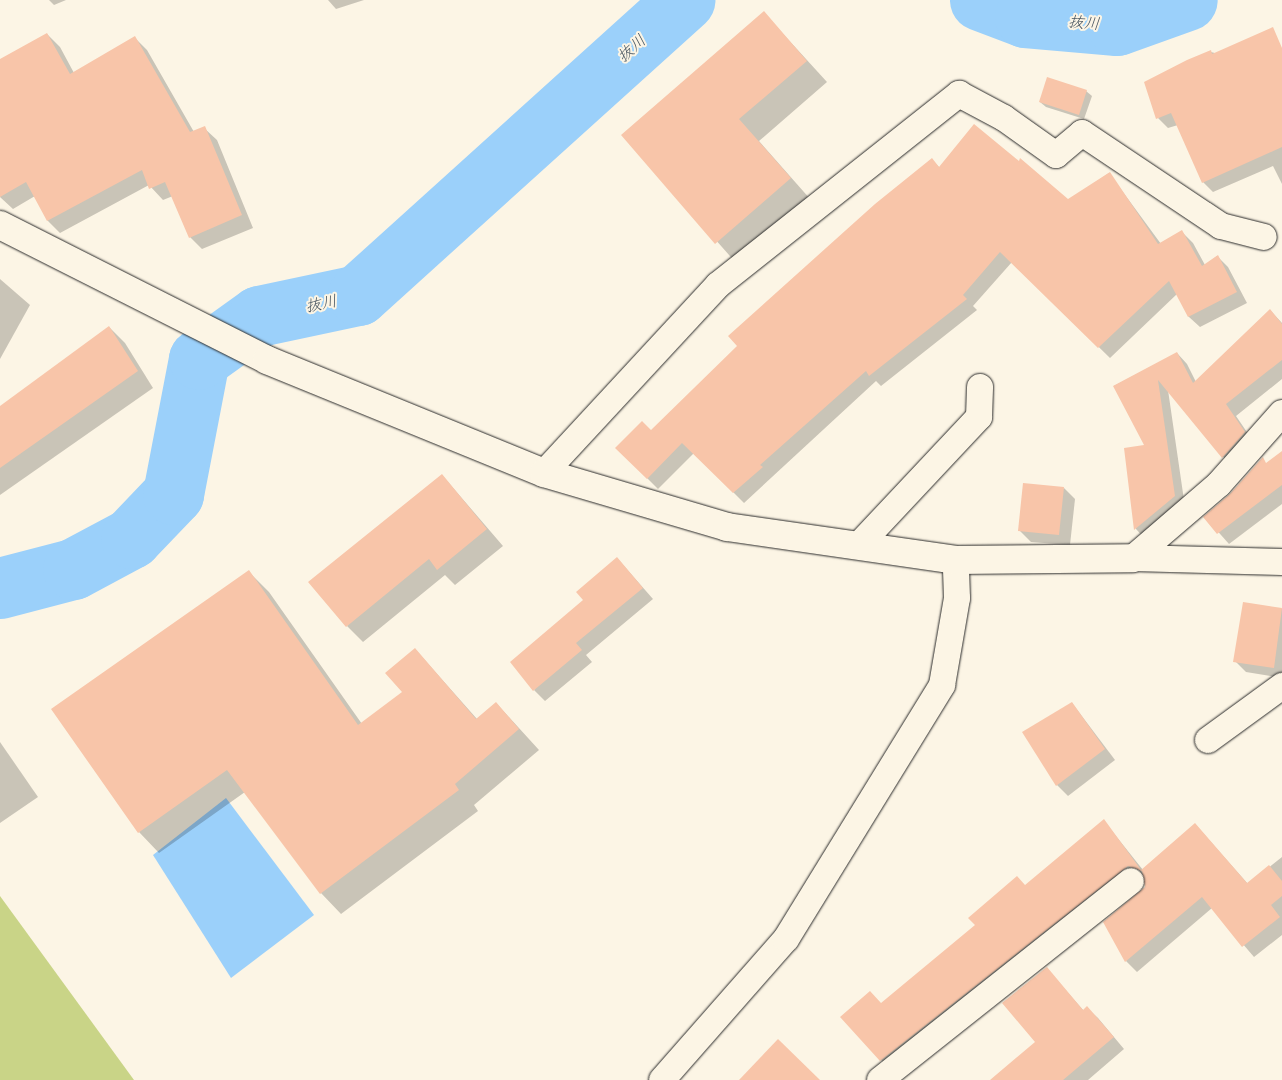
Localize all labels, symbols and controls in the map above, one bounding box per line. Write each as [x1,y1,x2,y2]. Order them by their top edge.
water label: 抜川 [1067,11,1101,33]
water label: 抜川 [613,30,649,66]
water label: 抜川 [303,290,339,316]

